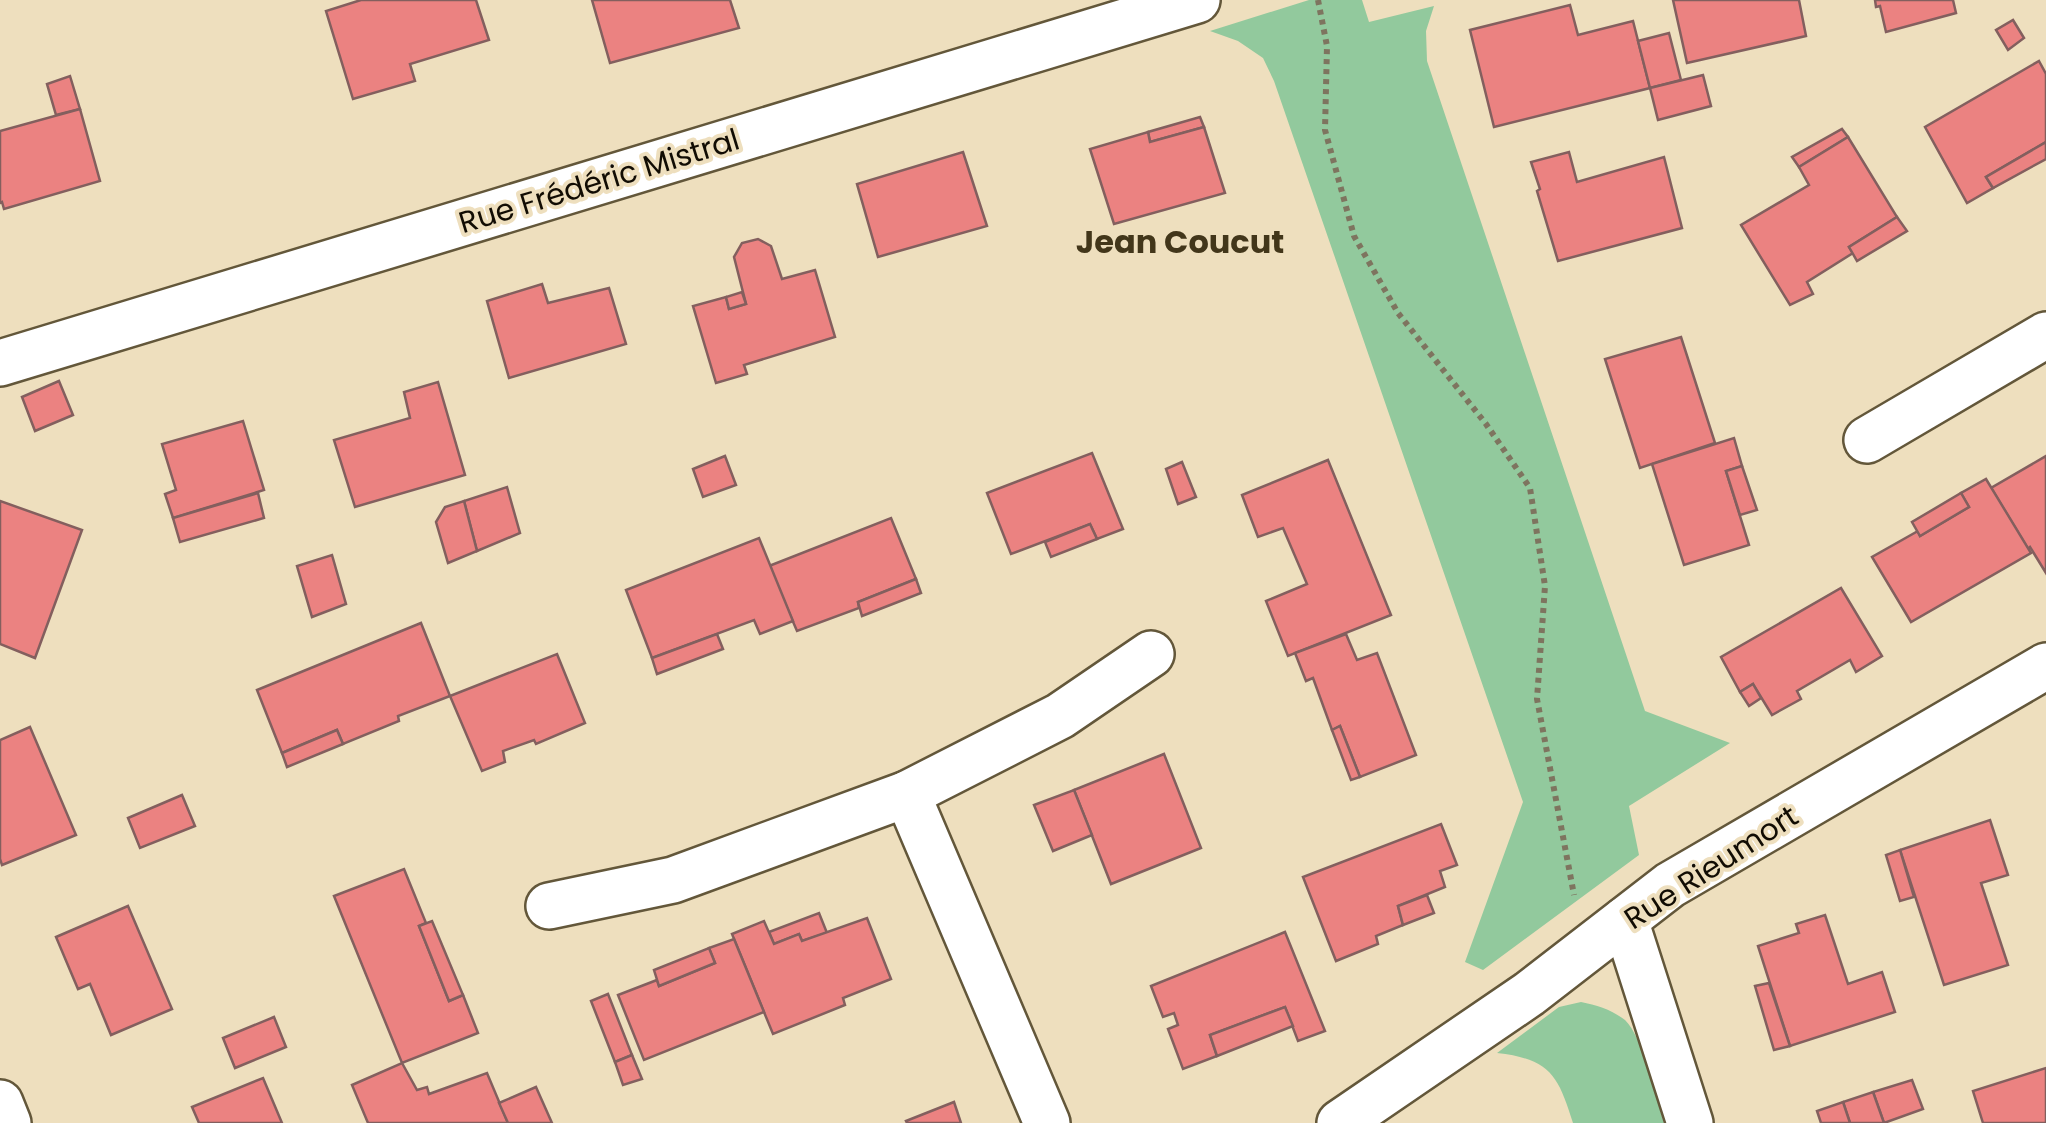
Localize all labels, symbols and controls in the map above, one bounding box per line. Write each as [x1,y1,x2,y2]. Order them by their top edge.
street label: Rue Frédéric Mistral [453,118,745,244]
district label: Jean Coucut [1076,219,1284,264]
street label: Rue Rieumort [1616,795,1806,939]

